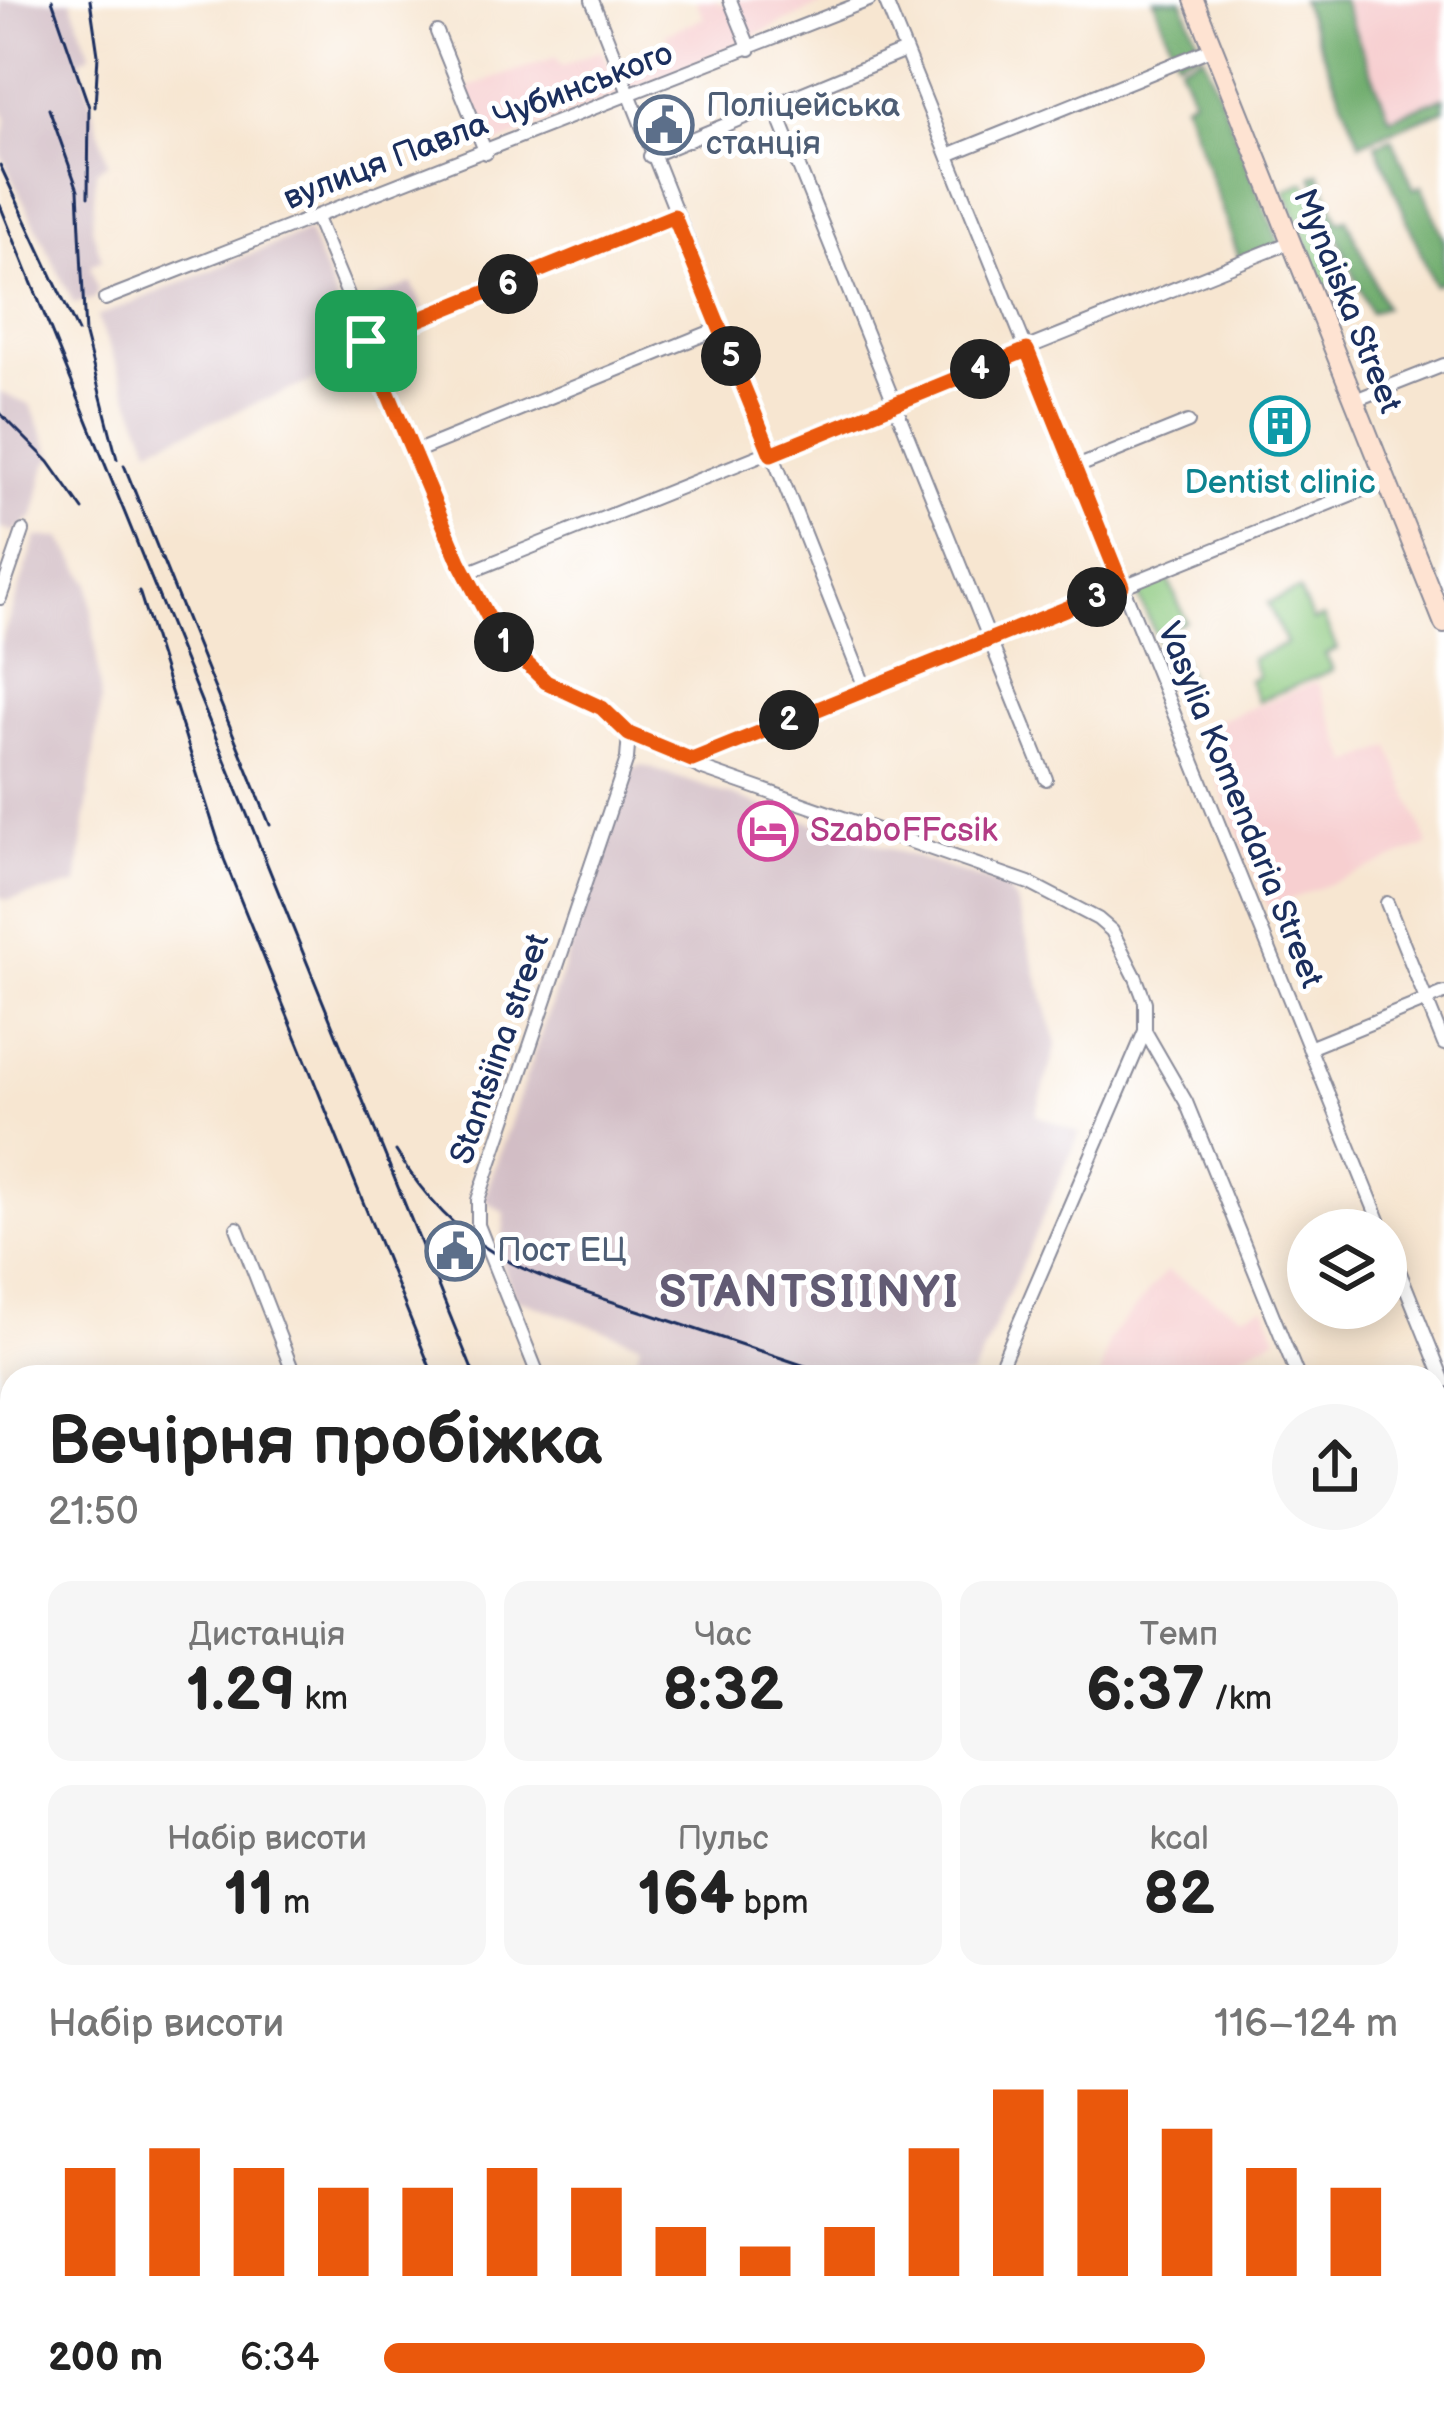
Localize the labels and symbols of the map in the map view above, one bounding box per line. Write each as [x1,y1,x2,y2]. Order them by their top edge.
street label: вулиця Павла Чубинського [278,33,678,219]
place label: Поліцейська станція [706,86,900,164]
public building icon: Поліцейська станція [633,94,695,156]
street label: Mynaiska Street [1284,183,1410,419]
pin: 6 [478,254,538,314]
pin [315,290,417,392]
pin: 5 [701,326,761,386]
pin: 4 [950,339,1010,399]
building icon: Dentist clinic [1249,395,1311,457]
place label: Dentist clinic [1184,463,1376,503]
pin: 3 [1067,567,1127,627]
pin: 1 [474,612,534,672]
street label: Vasylia Komendaria Street [1148,616,1332,994]
pin: 2 [759,690,819,750]
hotel icon: SzaboFFcsik [737,800,799,862]
place label: SzaboFFcsik [810,811,998,851]
street label: Stantsiina street [442,928,558,1170]
public building icon: Пост ЕЦ [424,1220,486,1282]
place label: Пост ЕЦ [497,1231,626,1271]
district label: STANTSIINYI [659,1266,961,1321]

